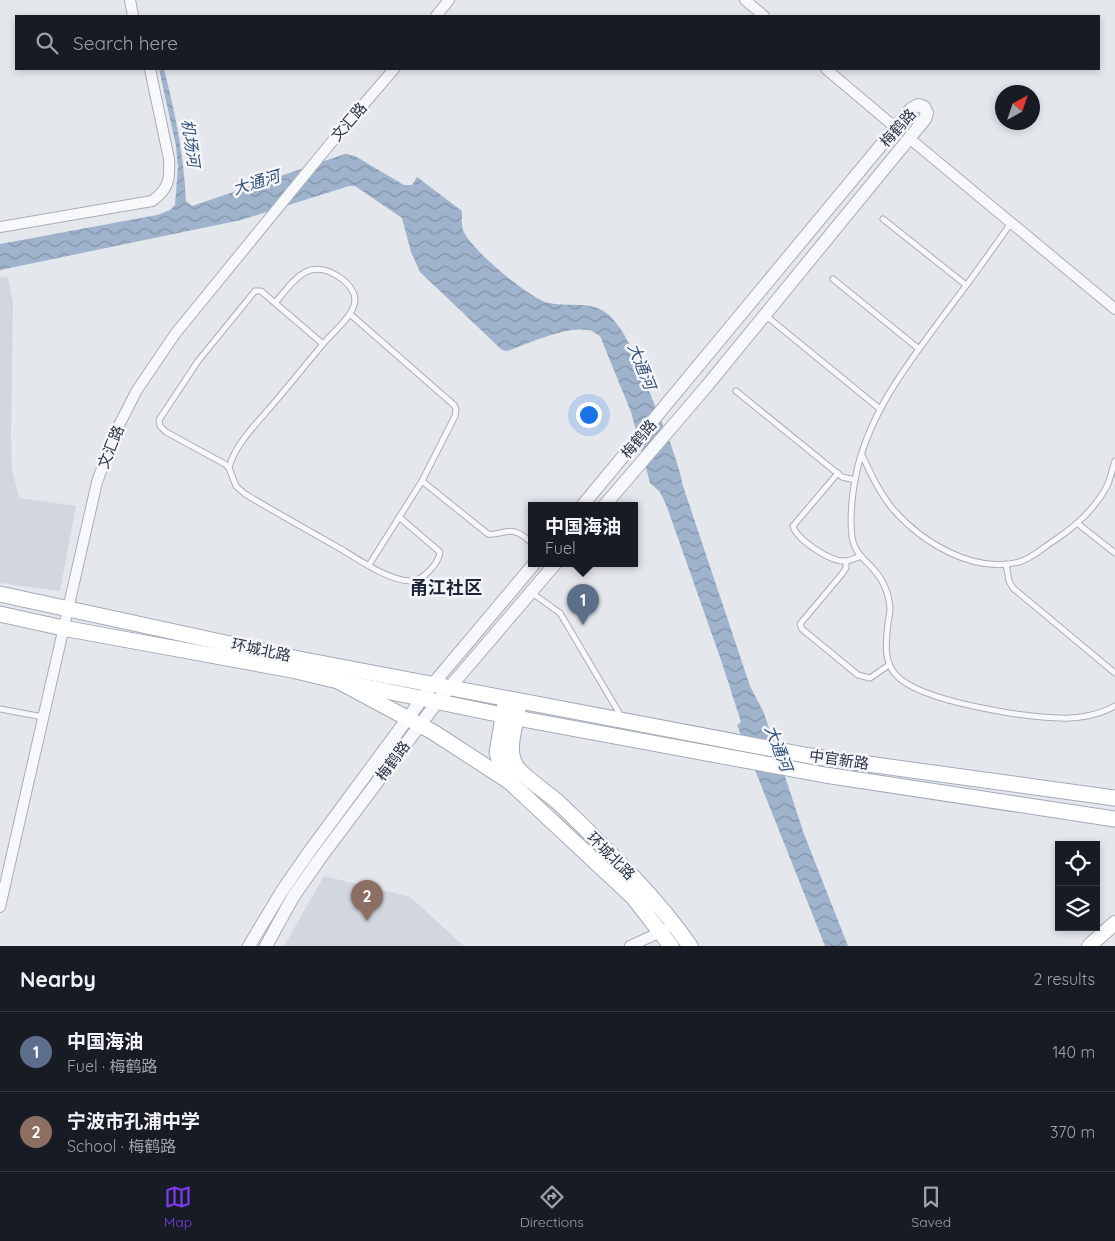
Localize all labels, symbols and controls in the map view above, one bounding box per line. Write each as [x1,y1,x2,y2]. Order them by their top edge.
search box [15,15,1100,70]
icon: search [33,29,61,57]
text: Search here [73,31,178,55]
north arrow [995,85,1040,130]
street label: 文汇路 [327,98,371,145]
street label: 梅鹤路 [876,105,920,151]
water label: 机场河 [178,118,205,171]
water label: 大通河 [230,165,285,199]
water label: 大通河 [624,340,661,395]
your location [576,402,602,428]
street label: 梅鹤路 [617,415,660,462]
street label: 文汇路 [93,422,128,471]
popup [528,502,638,567]
text: 中国海油 [545,514,621,538]
text: Fuel [545,538,576,558]
district label: 甬江社区 [410,576,482,599]
pin: 1 [567,584,599,625]
street label: 环城北路 [230,634,292,665]
water label: 大通河 [761,722,798,777]
street label: 梅鹤路 [371,737,414,784]
street label: 中官新路 [808,746,870,773]
street label: 环城北路 [583,828,639,884]
map controls [1055,841,1100,931]
button: locate [1055,841,1100,886]
pin: 2 [351,880,383,921]
button: layers [1055,886,1100,931]
text: Nearby [20,966,96,992]
text: 2 results [1033,969,1095,989]
text: 中国海油 [67,1029,143,1053]
text: 1 [33,1042,39,1062]
text: 140 m [1052,1042,1095,1062]
text: Fuel · 梅鹤路 [67,1056,158,1076]
text: 宁波市孔浦中学 [67,1109,200,1133]
text: 2 [31,1122,41,1142]
text: 370 m [1050,1122,1095,1142]
text: School · 梅鹤路 [67,1136,176,1156]
tab: Map [164,1183,192,1231]
tab: Directions [520,1183,584,1231]
tab: Saved [911,1183,951,1231]

